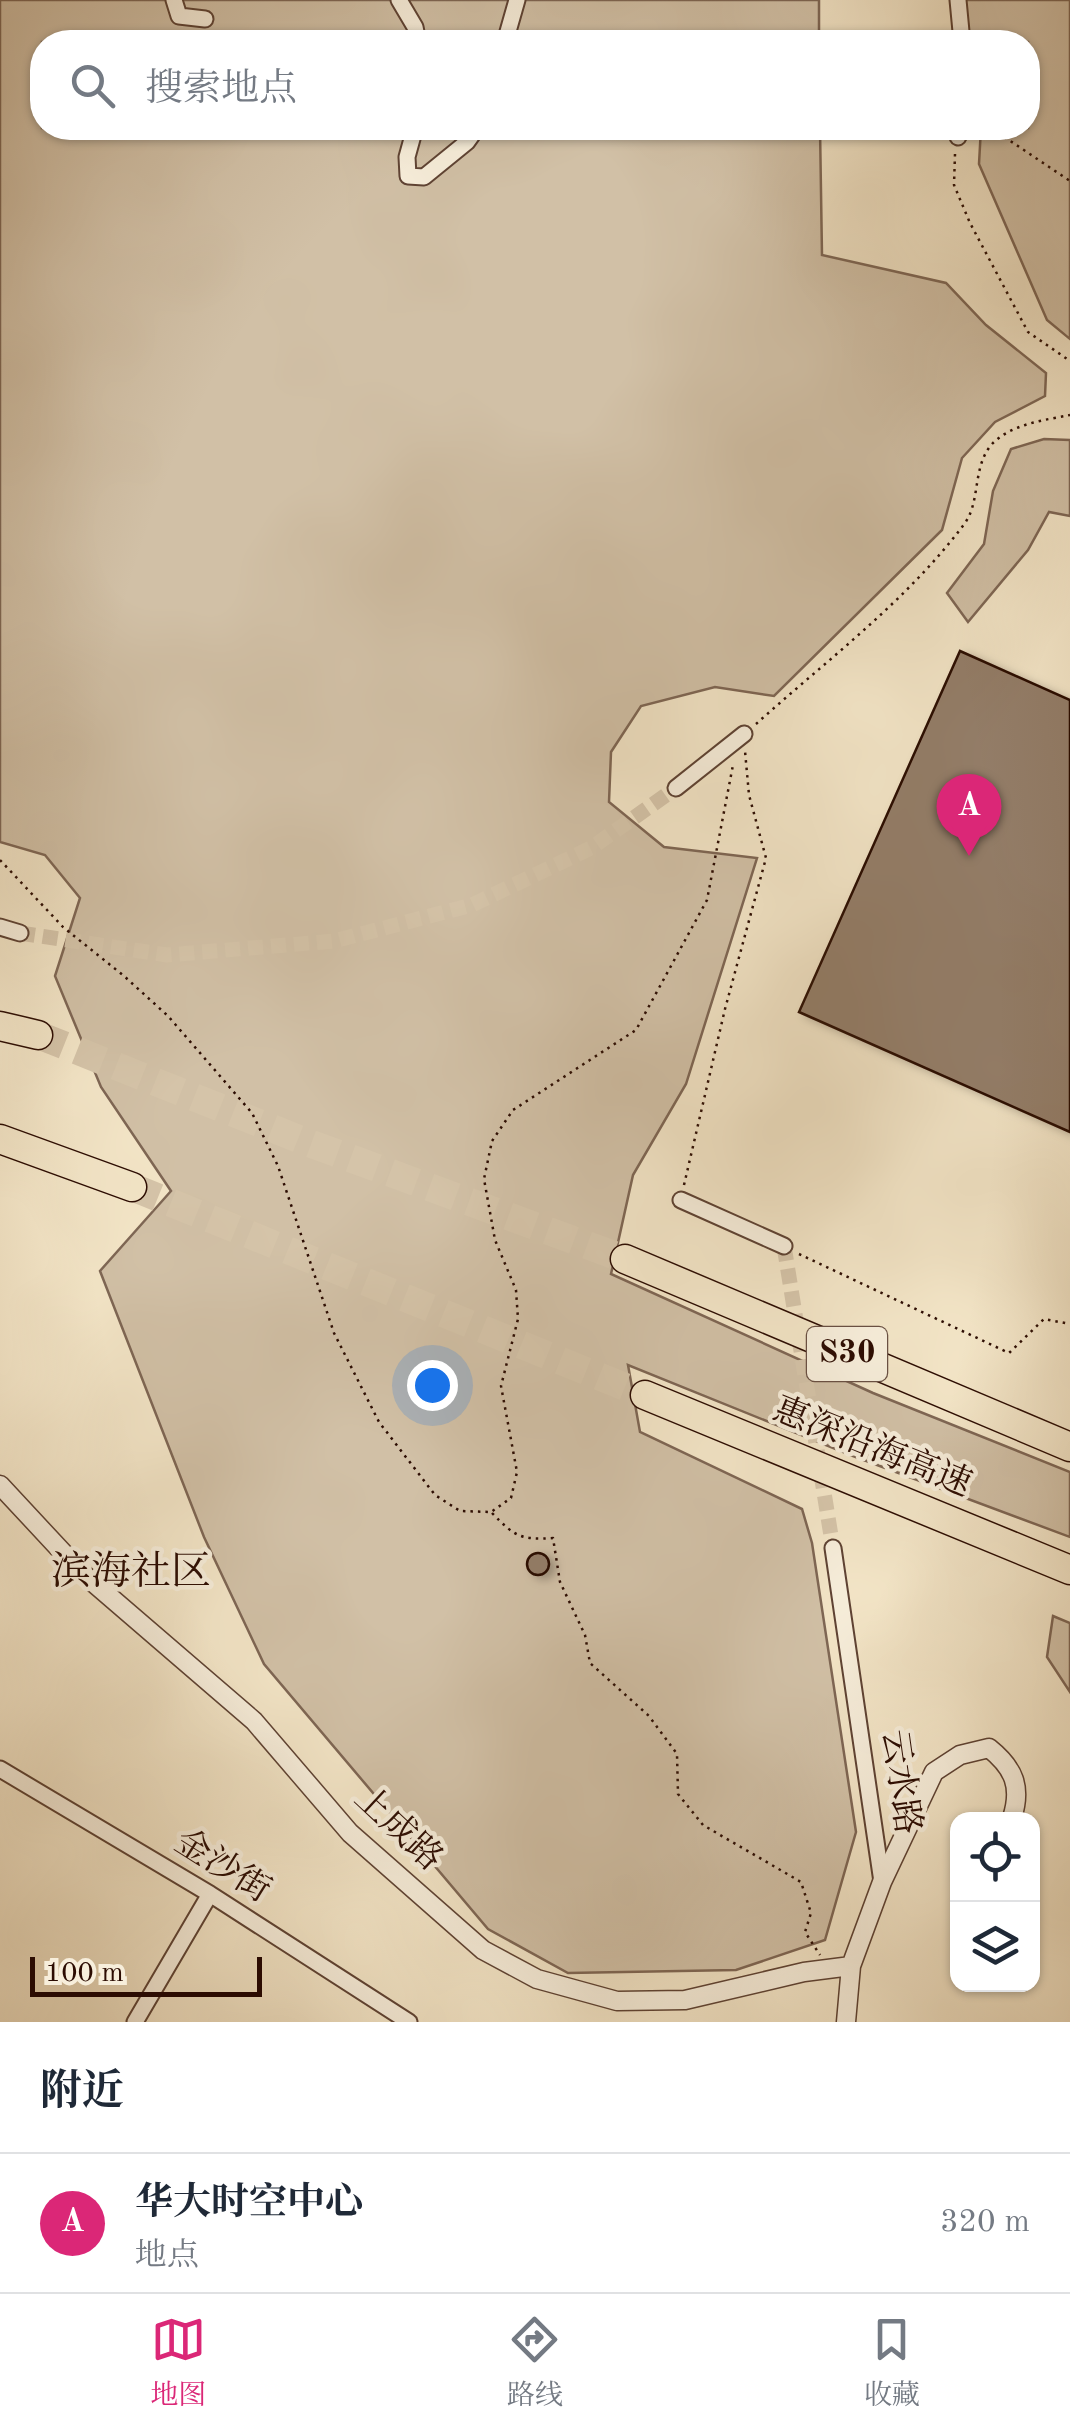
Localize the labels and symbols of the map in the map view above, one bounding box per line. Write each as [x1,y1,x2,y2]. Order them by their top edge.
pin: A [936,774,1002,856]
road number: S30 [807,1327,887,1381]
your location [407,1360,458,1411]
street label: 惠深沿海高速 [768,1390,977,1504]
district label: 滨海社区 [51,1550,211,1594]
street label: 云水路 [875,1727,928,1836]
street label: 上成路 [348,1778,450,1878]
street label: 金沙街 [168,1822,277,1910]
scale bar [30,1952,262,1996]

